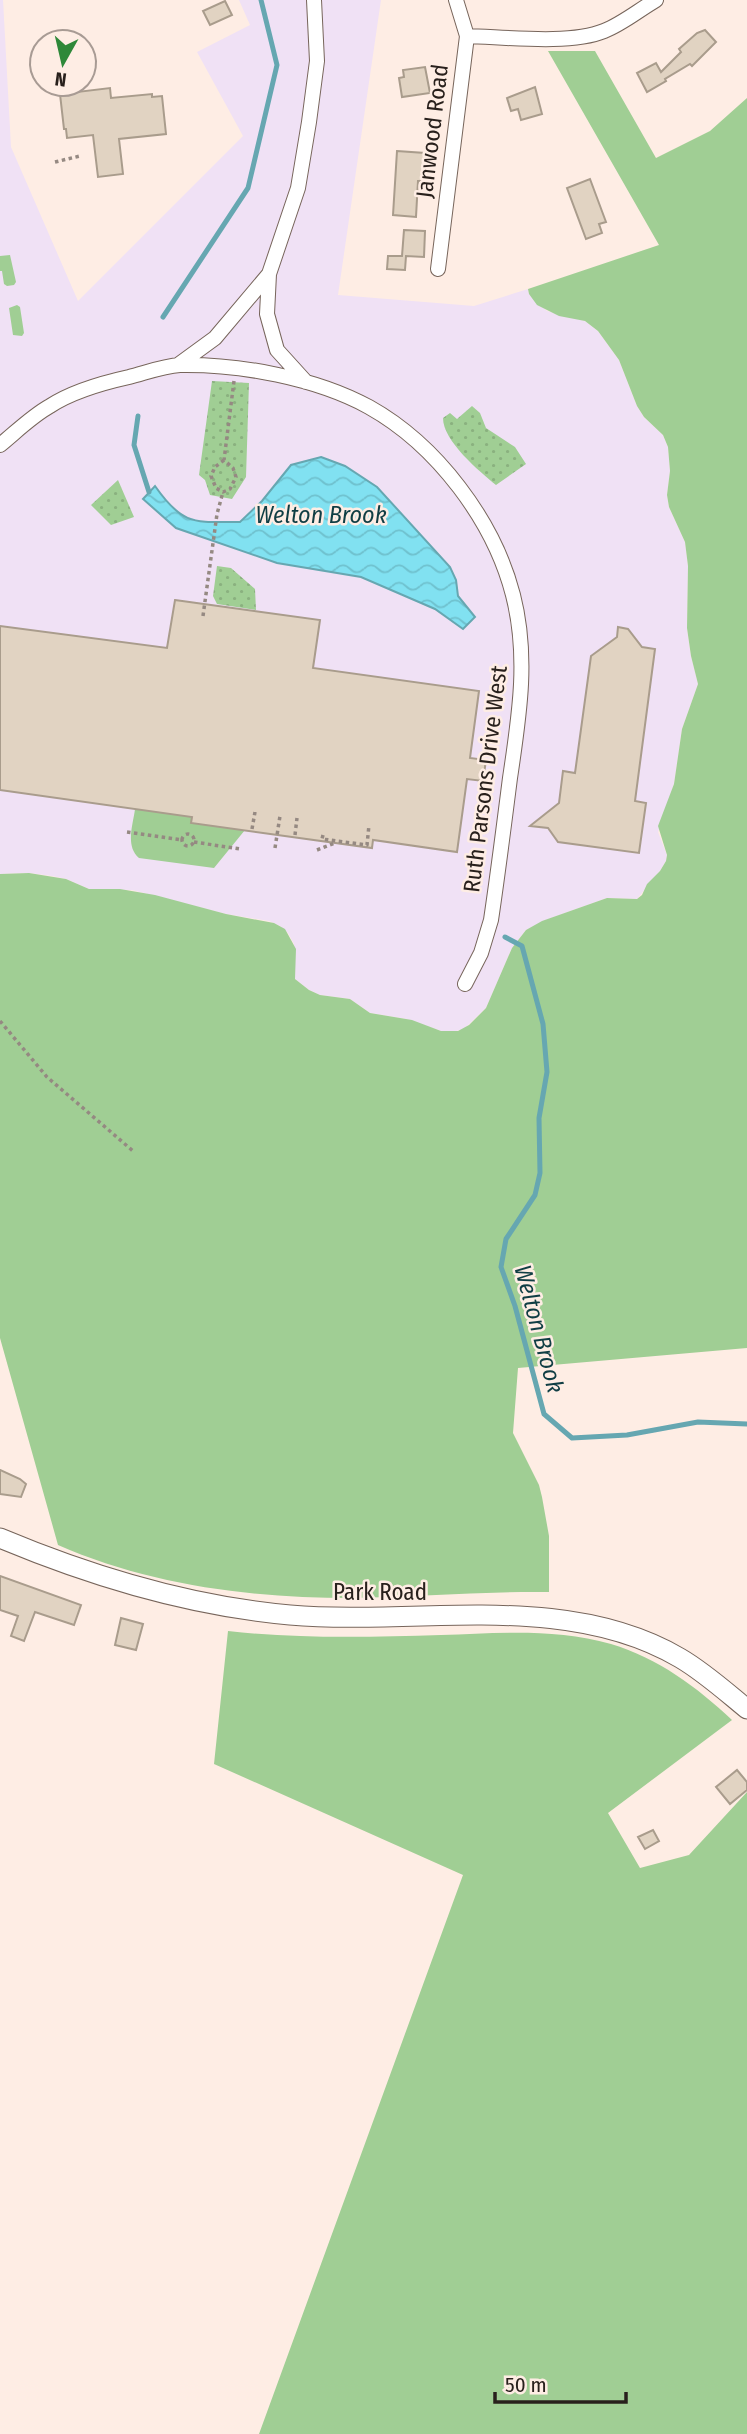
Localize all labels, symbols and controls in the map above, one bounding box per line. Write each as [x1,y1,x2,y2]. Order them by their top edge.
north arrow [28,28,98,98]
street label: Janwood Road [410,63,454,199]
text: N [53,67,68,92]
water label: Welton Brook [255,501,387,529]
street label: Ruth Parsons Drive West [457,663,513,894]
water label: Welton Brook [509,1262,570,1396]
street label: Park Road [333,1578,427,1606]
scale bar [495,2360,626,2404]
text: 50 m [505,2372,547,2398]

